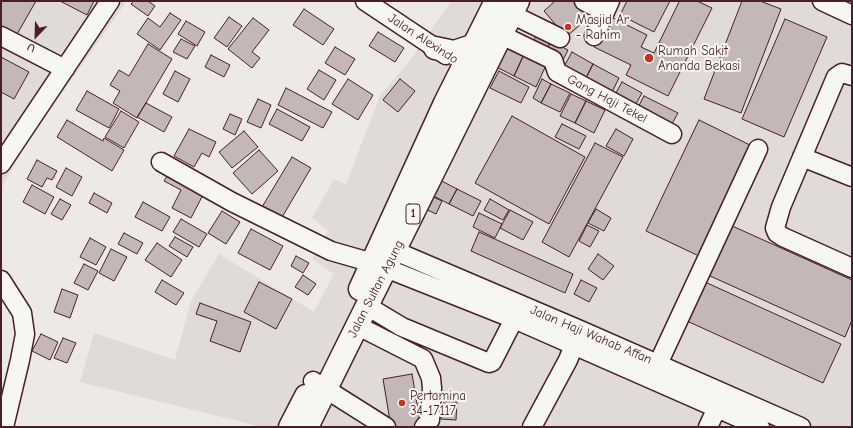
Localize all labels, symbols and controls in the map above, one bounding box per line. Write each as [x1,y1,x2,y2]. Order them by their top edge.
street label: Jalan Alexindo [385,10,461,68]
place label: Masjid Ar - Rahim [576,12,629,43]
north arrow [16,16,56,56]
marker: Masjid Ar - Rahim [563,22,573,32]
text: U [25,40,37,55]
place label: Rumah Sakit Ananda Bekasi [658,43,740,74]
marker: Rumah Sakit Ananda Bekasi [643,52,655,64]
street label: Gang Haji Tekel [564,71,650,127]
road number: 1 [406,204,420,224]
street label: Jalan Sultan Agung [345,238,407,340]
street label: Jalan Haji Wahab Affan [528,302,654,368]
place label: Pertamina 34-17117 [410,388,466,419]
marker: Pertamina 34-17117 [397,398,407,408]

